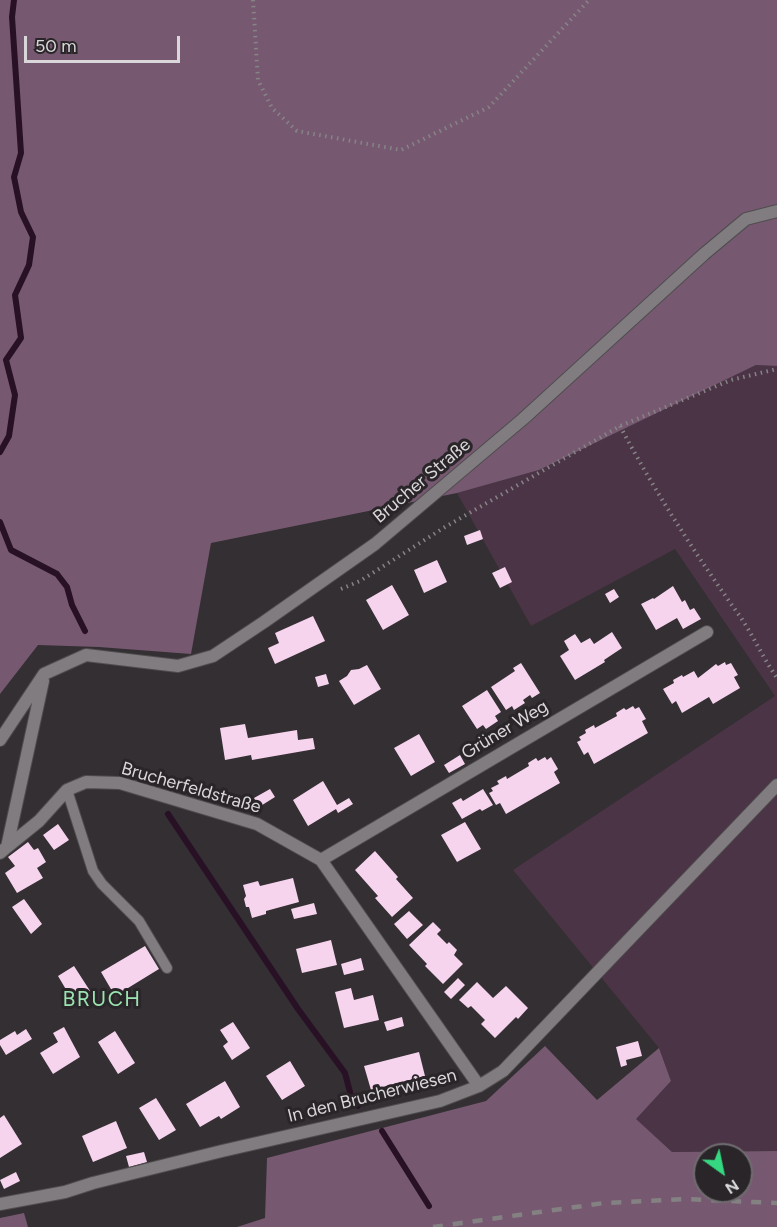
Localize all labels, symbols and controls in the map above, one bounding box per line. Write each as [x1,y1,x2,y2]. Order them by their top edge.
scale bar [27,24,183,62]
text: 50 m [35,35,77,57]
street label: Brucher Straße [369,434,475,528]
street label: Grüner Weg [458,696,552,764]
street label: Brucherfeldstraße [119,758,263,818]
district label: BRUCH [62,987,142,1013]
street label: In den Brucherwiesen [285,1065,459,1127]
north arrow [693,1143,753,1203]
text: N [722,1176,742,1198]

